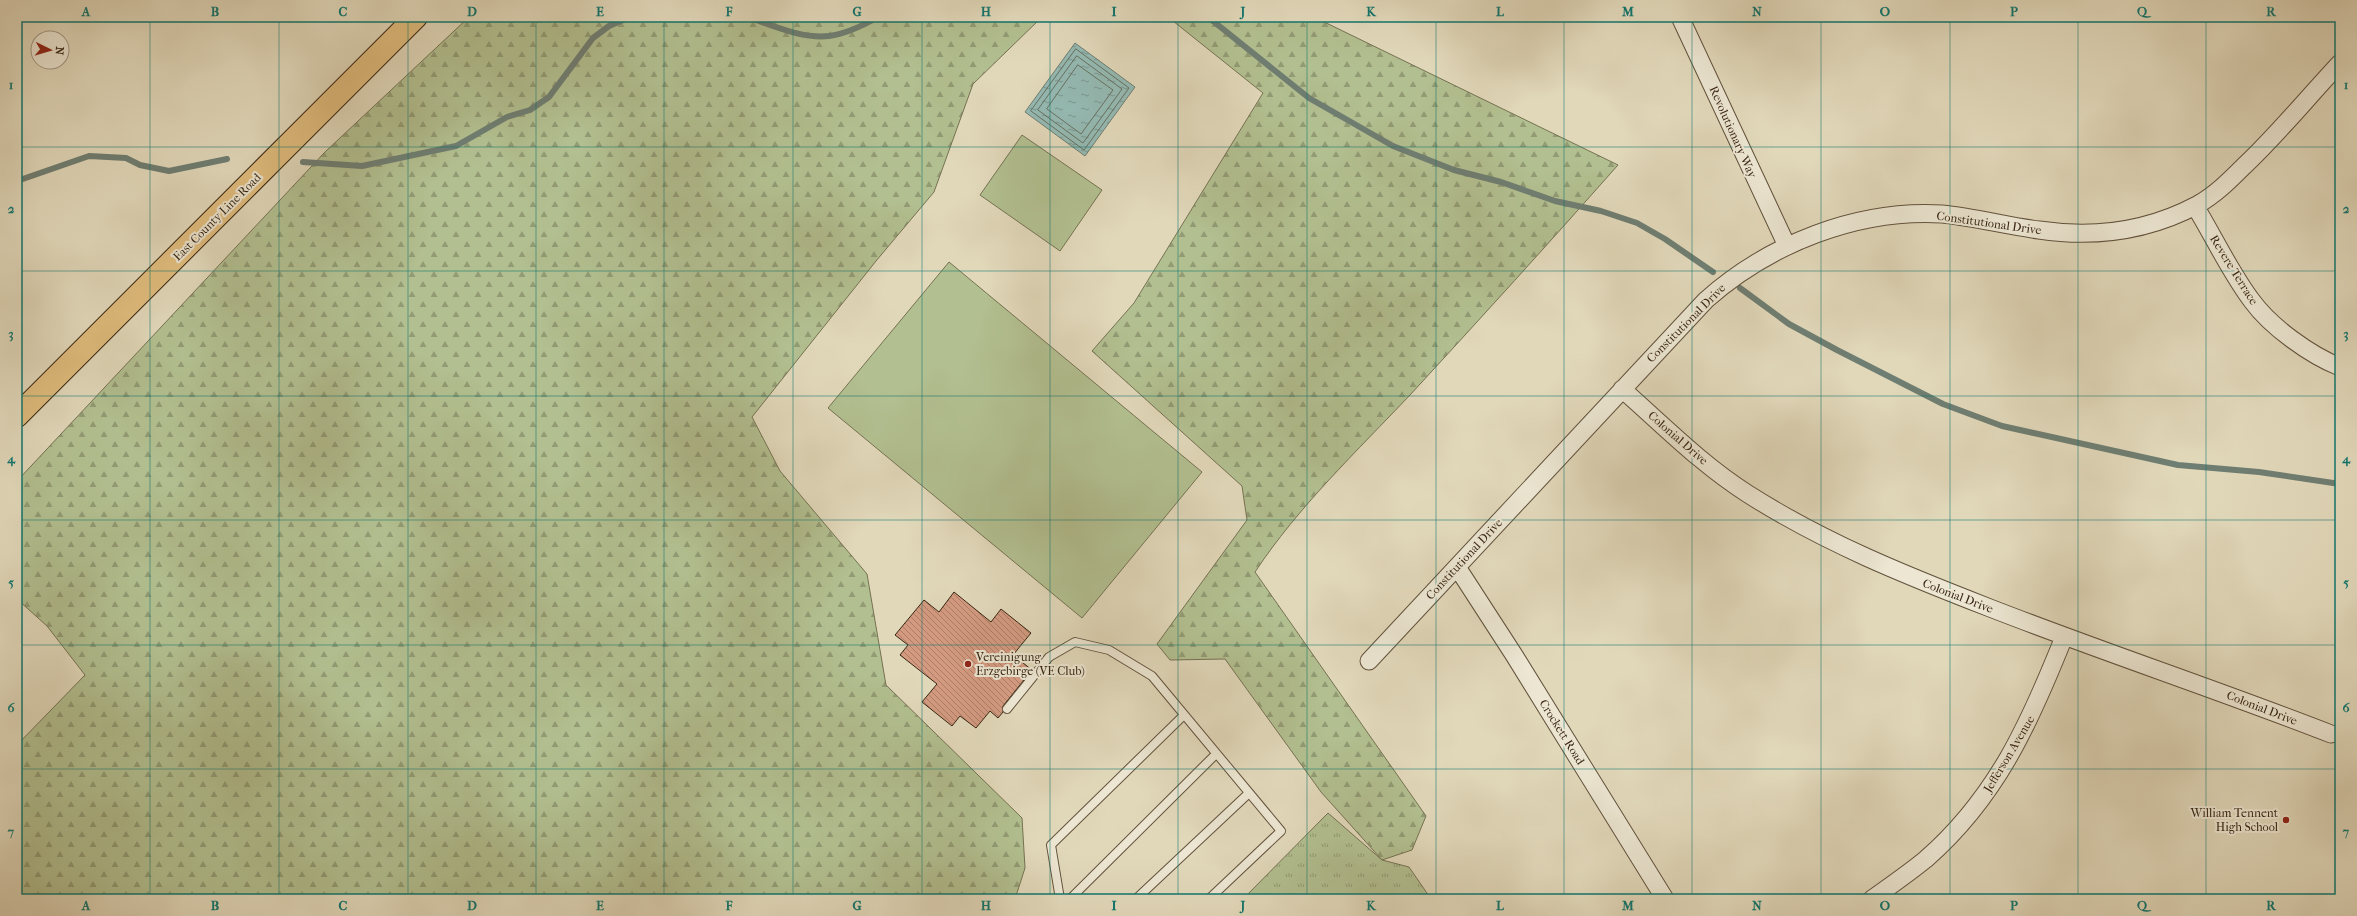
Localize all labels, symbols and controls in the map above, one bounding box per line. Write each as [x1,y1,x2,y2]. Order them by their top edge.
text: A [81,4,91,19]
text: B [211,4,220,19]
text: C [339,4,348,19]
text: D [467,4,477,19]
text: E [596,4,604,19]
text: F [725,4,733,19]
text: G [852,4,862,19]
text: H [981,4,992,19]
text: I [1111,4,1117,19]
text: J [1239,4,1246,20]
text: K [1366,4,1377,19]
text: L [1496,4,1505,19]
text: M [1621,4,1634,19]
text: N [1752,4,1762,19]
text: O [1880,4,1890,19]
text: P [2010,4,2018,19]
text: Q [2137,4,2152,19]
text: R [2266,4,2277,19]
north arrow [30,30,70,70]
text: N [53,46,66,56]
text: 1 [9,77,14,92]
text: 1 [2344,77,2349,92]
street label: Revolutionary Way [1706,84,1760,181]
street label: East County Line Road [170,170,264,264]
text: 2 [8,201,15,216]
text: 2 [2343,201,2350,216]
street label: Constitutional Drive [1936,209,2042,237]
street label: Revere Terrace [2207,233,2261,308]
street label: Constitutional Drive [1644,281,1728,365]
text: 3 [8,326,14,342]
text: 3 [2343,326,2349,342]
street label: Colonial Drive [1645,408,1711,468]
text: 4 [6,451,16,467]
text: 4 [2341,451,2351,467]
street label: Constitutional Drive [1423,516,1505,602]
text: 5 [8,575,14,590]
text: 5 [2343,575,2349,590]
street label: Colonial Drive [1921,576,1995,616]
place label: Vereinigung Erzgebirge (VE Club) [975,650,1085,678]
marker: Vereinigung Erzgebirge (VE Club) [963,659,973,669]
street label: Colonial Drive [2225,688,2299,728]
street label: Crockett Road [1536,697,1588,768]
text: 6 [7,700,15,715]
text: 6 [2342,700,2350,715]
street label: Jefferson Avenue [1980,713,2037,796]
place label: William Tennent High School [2189,806,2279,834]
marker: William Tennent High School [2281,815,2291,825]
text: 7 [7,824,15,839]
text: 7 [2342,824,2350,839]
text: A [81,898,91,913]
text: B [211,898,220,913]
text: C [339,898,348,913]
text: D [467,898,477,913]
text: E [596,898,604,913]
text: F [725,898,733,913]
text: G [852,898,862,913]
text: H [981,898,992,913]
text: I [1111,898,1117,913]
text: J [1239,898,1246,914]
text: K [1366,898,1377,913]
text: L [1496,898,1505,913]
text: M [1621,898,1634,913]
text: N [1752,898,1762,913]
text: O [1880,898,1890,913]
text: P [2010,898,2018,913]
text: Q [2137,898,2152,913]
text: R [2266,898,2277,913]

